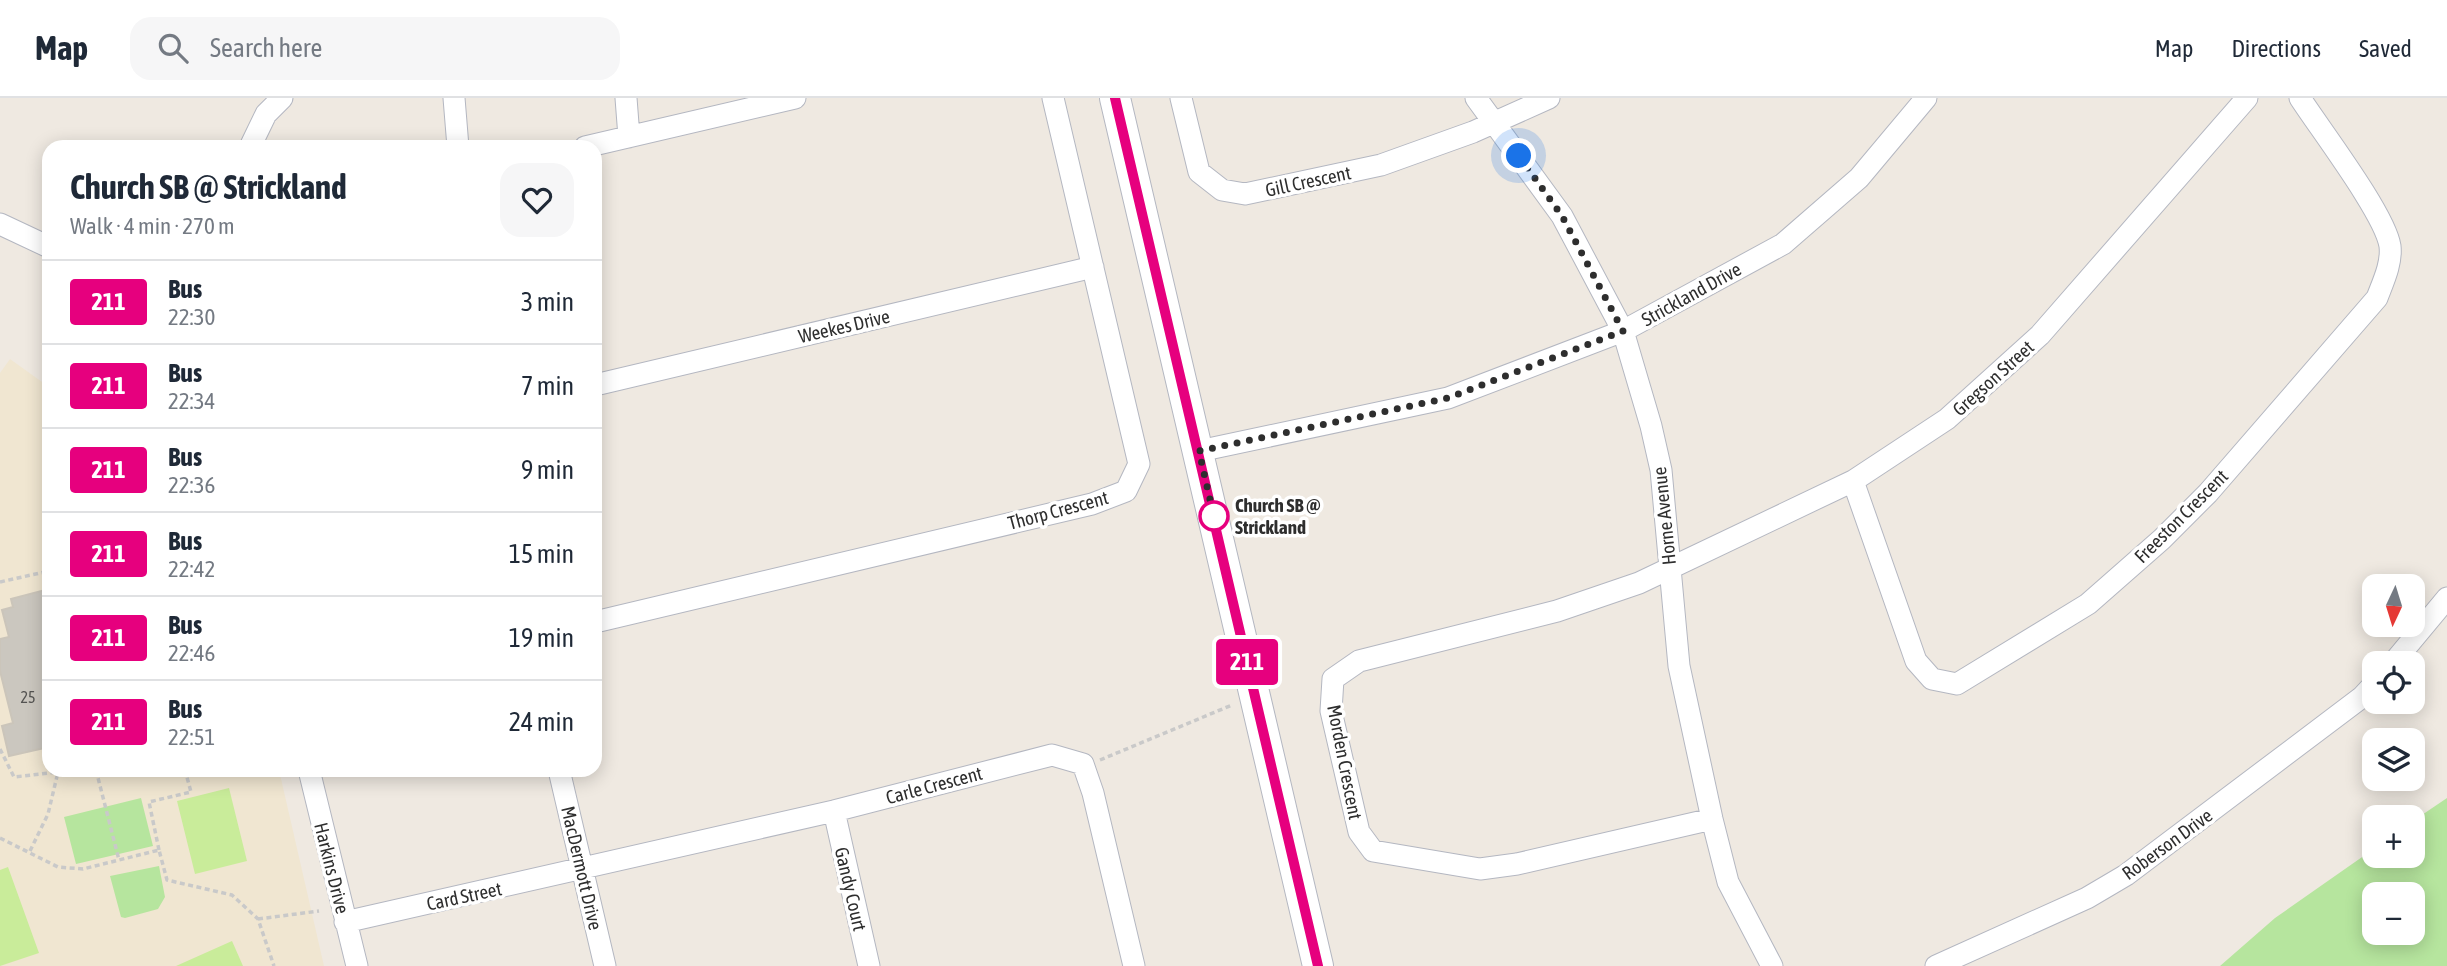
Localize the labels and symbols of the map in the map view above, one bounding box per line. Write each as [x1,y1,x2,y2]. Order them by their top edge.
your location [1501,138,1536,173]
street label: Gill Crescent [1263,161,1353,201]
street label: Strickland Drive [1637,258,1745,330]
street label: Weekes Drive [796,305,892,347]
street label: Gregson Street [1948,336,2038,420]
street label: Freeston Crescent [2130,465,2232,567]
street label: Horne Avenue [1648,466,1680,566]
street label: Thorp Crescent [1005,486,1111,534]
place label: Church SB @ Strickland [1235,494,1321,538]
marker: Church SB @ Strickland [1199,501,1229,531]
north arrow [2362,574,2426,637]
line badge: 211 [1207,639,1287,685]
house number: 25 [20,688,36,706]
street label: Morden Crescent [1323,703,1367,821]
street label: Carle Crescent [883,762,985,808]
street label: MacDermott Drive [557,804,607,932]
street label: Roberson Drive [2118,804,2216,884]
street label: Harkins Drive [310,820,354,916]
street label: Gandy Court [831,845,871,933]
street label: Card Street [424,877,504,915]

